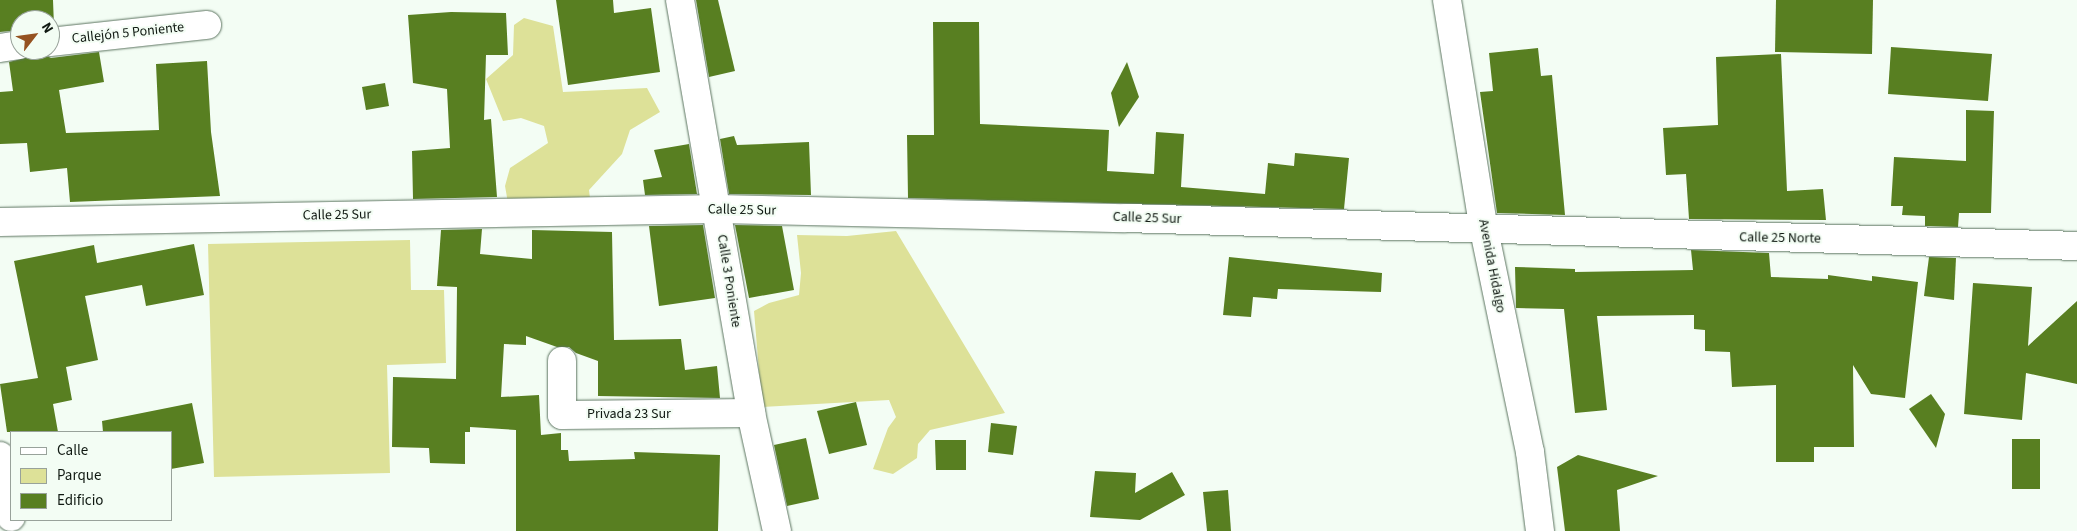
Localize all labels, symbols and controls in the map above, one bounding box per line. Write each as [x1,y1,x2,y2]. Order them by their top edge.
north arrow [10,10,60,60]
text: N [36,19,58,37]
street label: Callejón 5 Poniente [71,19,185,47]
street label: Calle 25 Sur [708,201,776,219]
street label: Calle 25 Sur [303,206,371,224]
street label: Calle 25 Sur [1112,208,1182,228]
street label: Avenida Hidalgo [1475,218,1509,314]
street label: Calle 25 Norte [1739,229,1821,247]
street label: Calle 3 Poniente [713,233,745,329]
street label: Privada 23 Sur [587,406,671,422]
legend [10,431,172,521]
text: Calle [57,440,88,461]
text: Parque [57,465,101,486]
text: Edificio [57,490,104,511]

